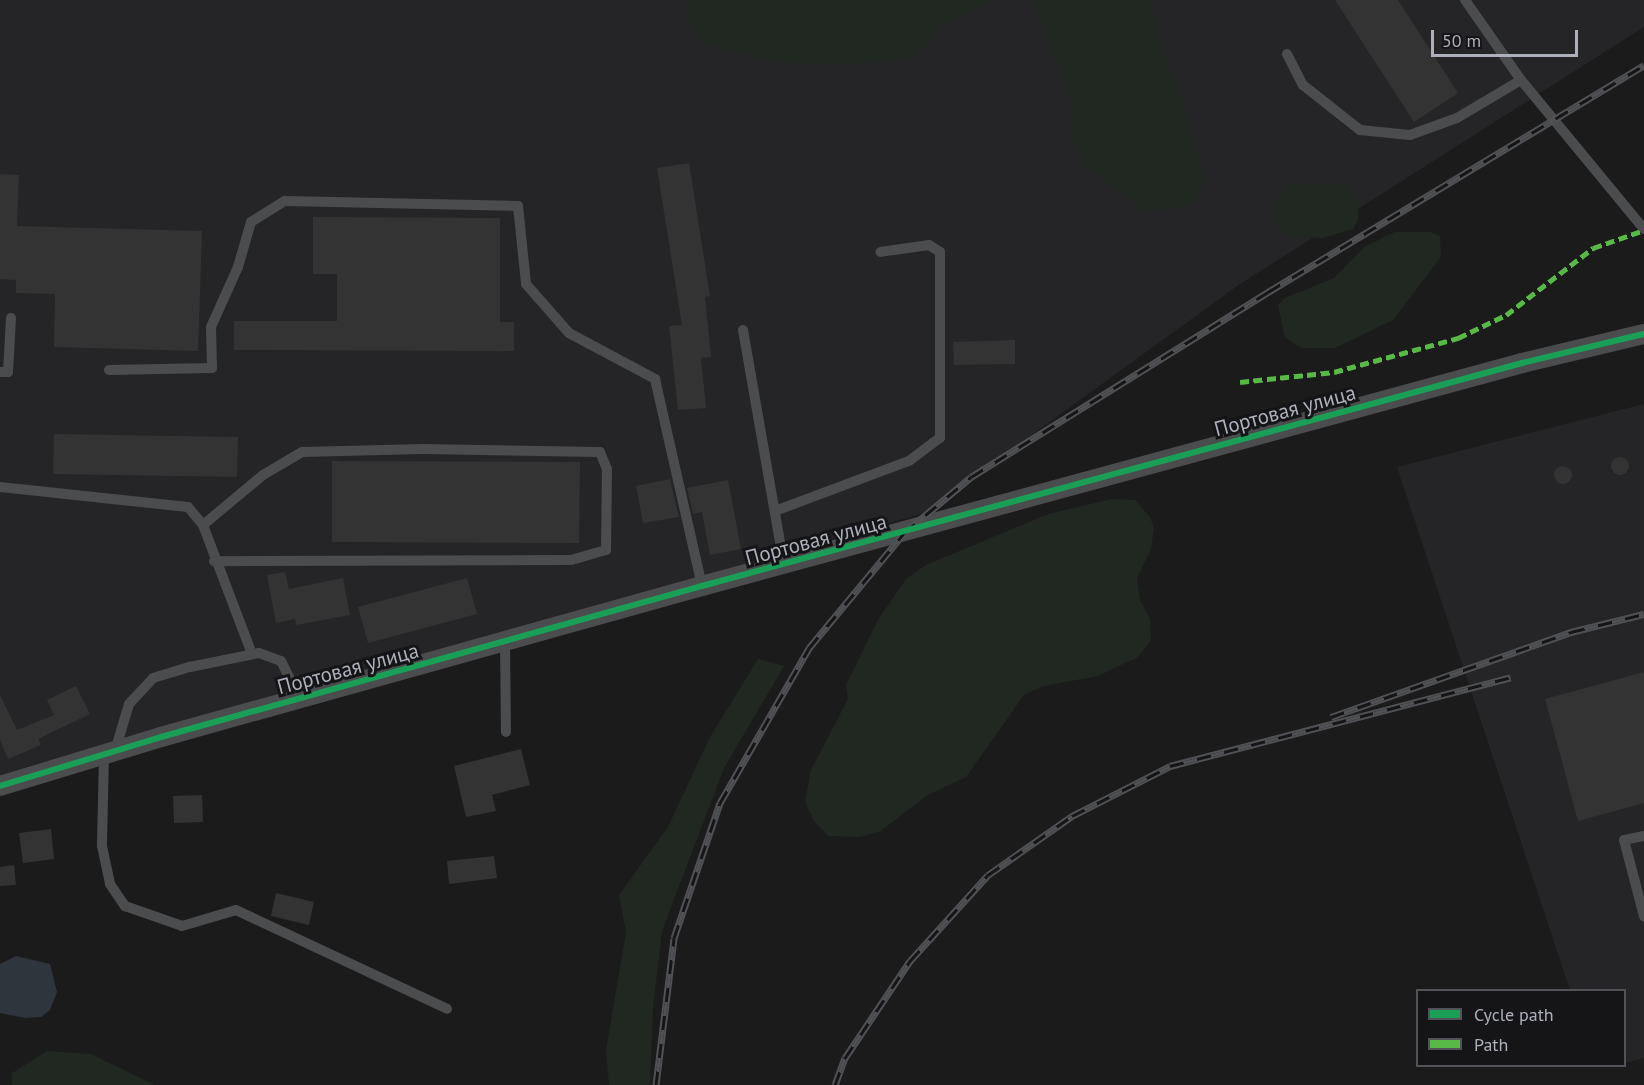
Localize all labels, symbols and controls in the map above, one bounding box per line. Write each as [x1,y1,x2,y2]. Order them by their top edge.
scale bar [1434,18,1581,56]
text: 50 m [1442,29,1481,52]
street label: Портовая улица [1212,380,1358,442]
street label: Портовая улица [743,509,889,571]
street label: Портовая улица [275,638,421,700]
legend [1416,989,1626,1067]
text: Cycle path [1474,1003,1554,1026]
text: Path [1474,1033,1508,1056]

